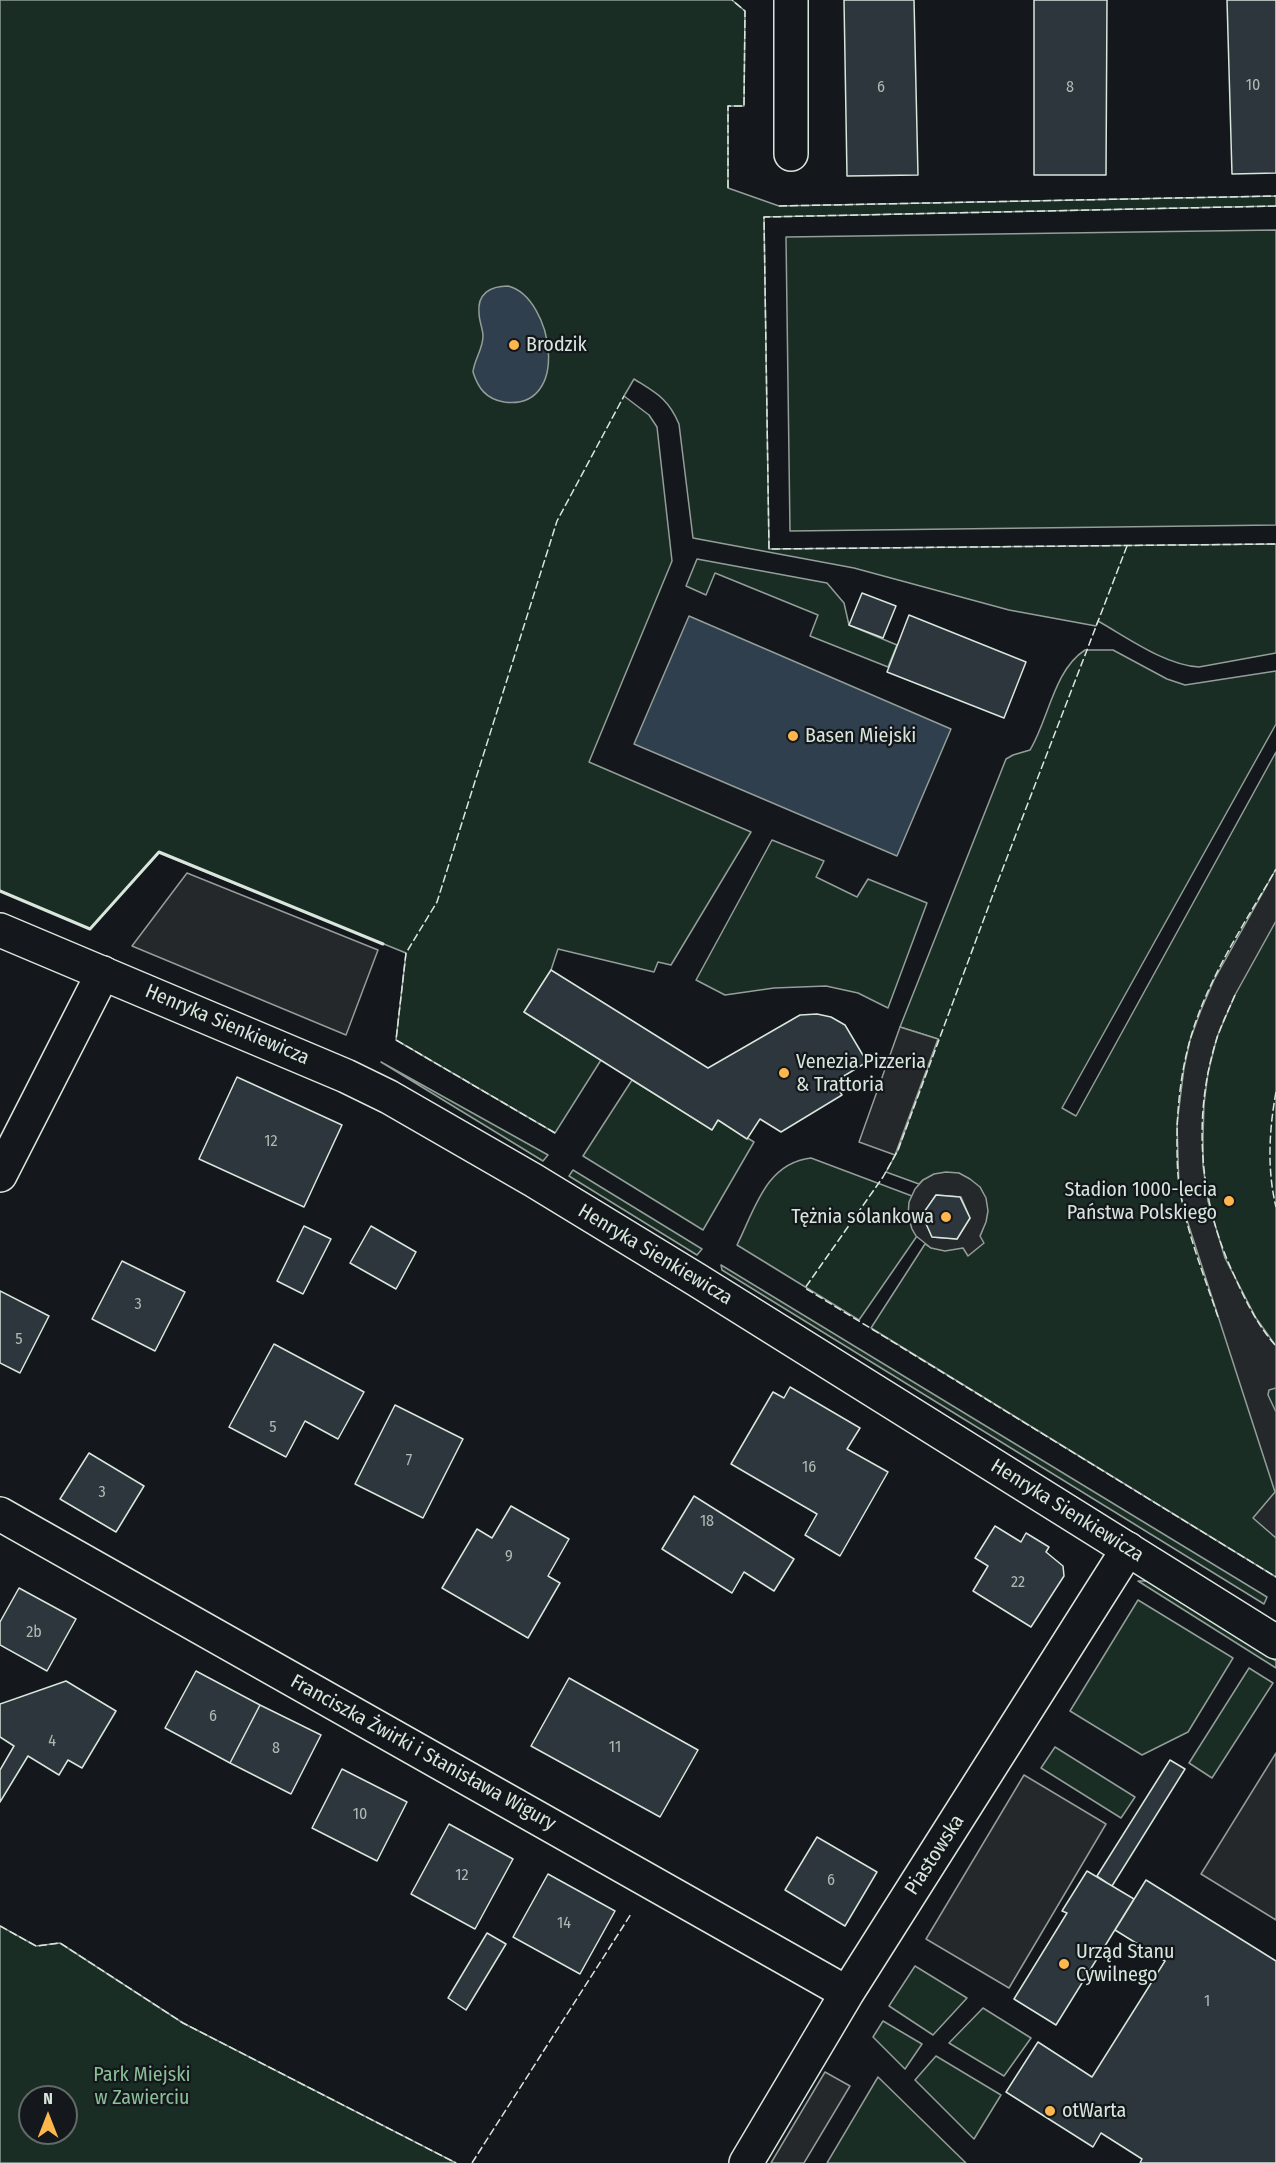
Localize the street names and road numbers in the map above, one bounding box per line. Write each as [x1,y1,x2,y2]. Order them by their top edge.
street label: Henryka Sienkiewicza [141,980,313,1070]
street label: Henryka Sienkiewicza [574,1199,736,1311]
street label: Henryka Sienkiewicza [986,1454,1148,1568]
street label: Franciszka Żwirki i Stanisława Wigury [286,1670,560,1836]
street label: Piastowska [900,1810,970,1900]

